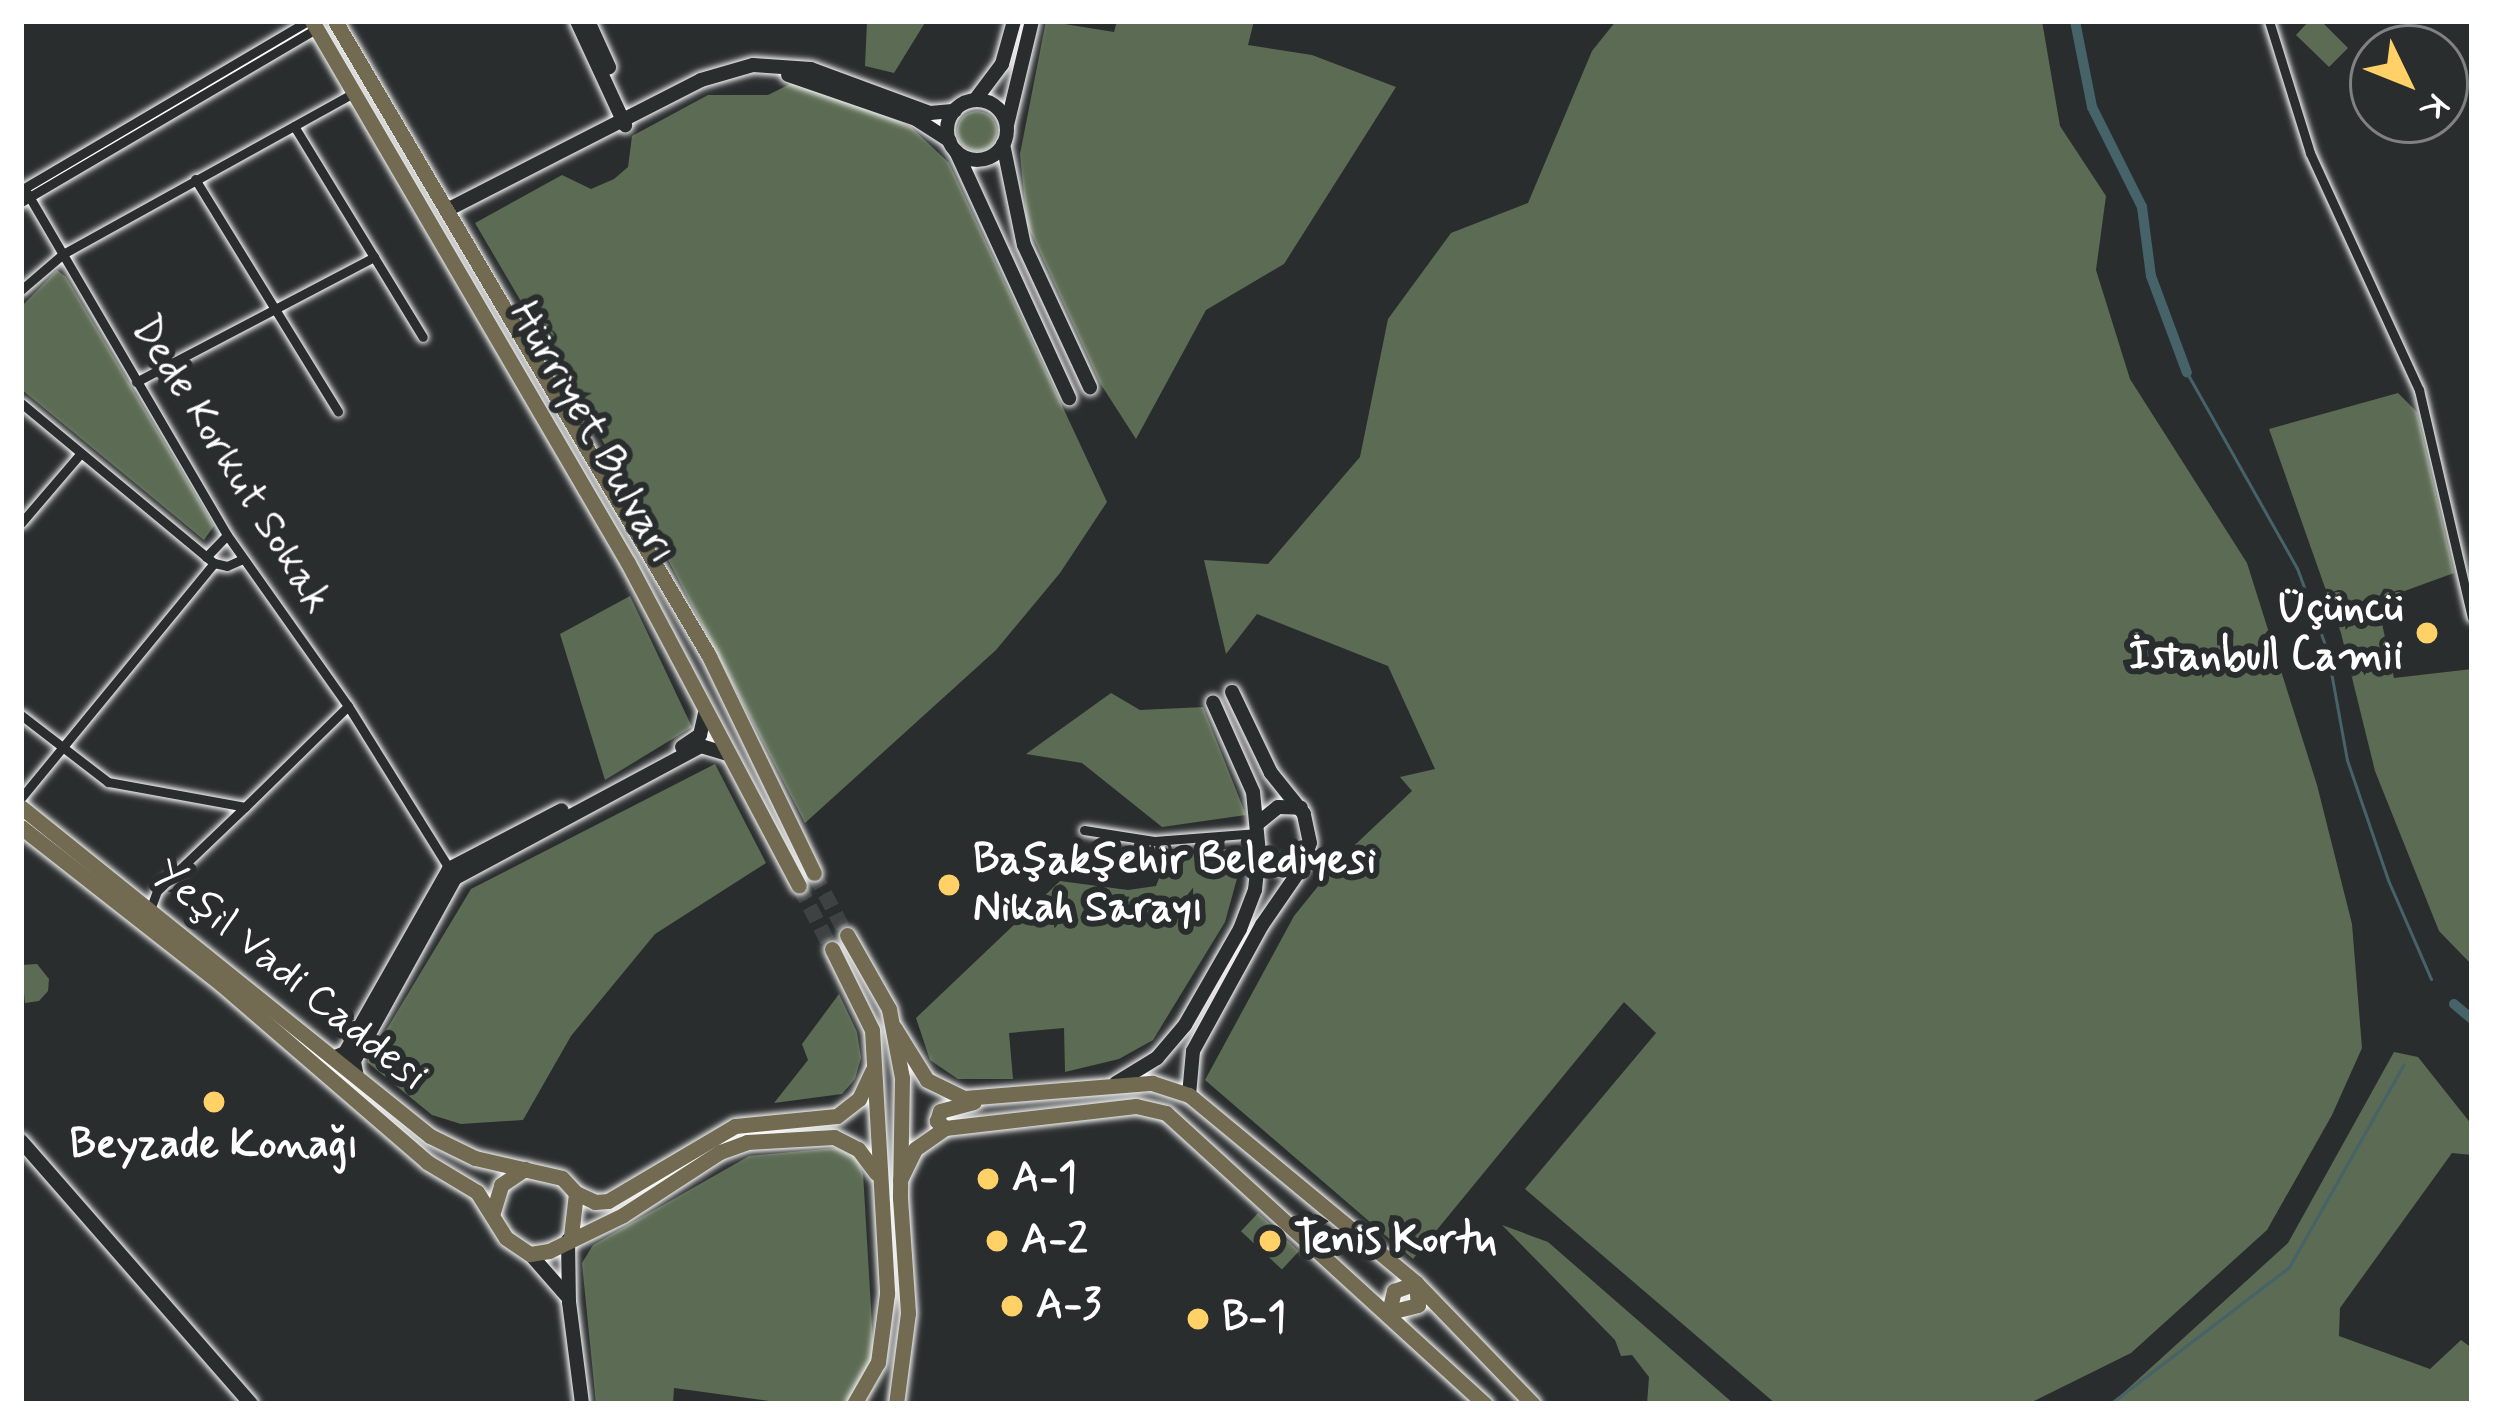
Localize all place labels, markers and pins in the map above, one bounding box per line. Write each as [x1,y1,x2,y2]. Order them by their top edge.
place label: Üçüncü İstanbull Camii [2129,584,2403,682]
marker: Üçüncü İstanbull Camii [2414,620,2440,646]
place label: Başakşehir Belediyesi Nikah Sarayı [973,836,1377,934]
marker: Başakşehir Belediyesi Nikah Sarayı [936,872,962,898]
marker: Beyzade Konağı [201,1089,227,1115]
place label: Beyzade Konağı [73,1121,355,1171]
place label: A-1 [1012,1154,1077,1204]
marker: A-1 [975,1166,1001,1192]
place label: A-2 [1021,1216,1088,1266]
place label: Tenis Kortu [1294,1216,1498,1266]
marker: A-2 [984,1228,1010,1254]
marker: Tenis Kortu [1257,1228,1283,1254]
place label: A-3 [1036,1281,1101,1331]
marker: A-3 [999,1293,1025,1319]
place label: B-1 [1222,1294,1286,1344]
marker: B-1 [1185,1306,1211,1332]

